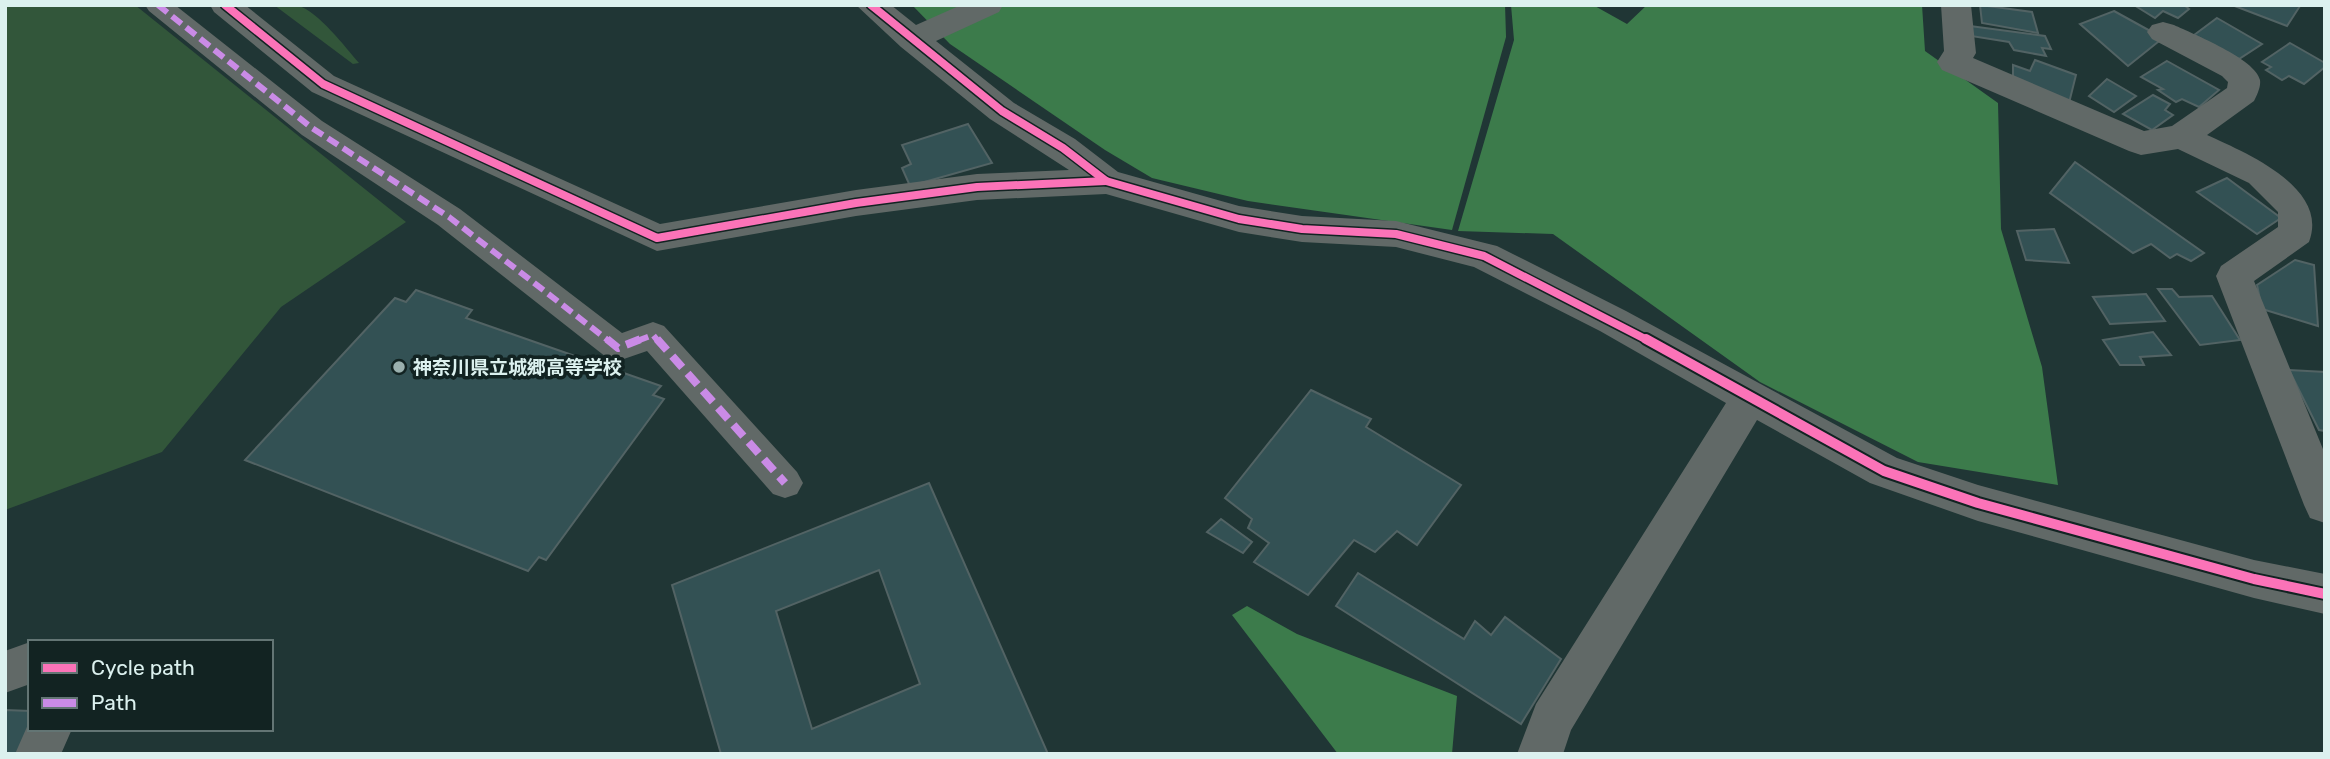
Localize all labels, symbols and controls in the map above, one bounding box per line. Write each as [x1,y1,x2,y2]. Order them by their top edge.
place label: 神奈川県立城郷高等学校 [413,356,622,379]
marker: 神奈川県立城郷高等学校 [391,359,407,375]
legend [28,640,273,731]
text: Cycle path [91,655,195,680]
text: Path [91,690,137,715]

